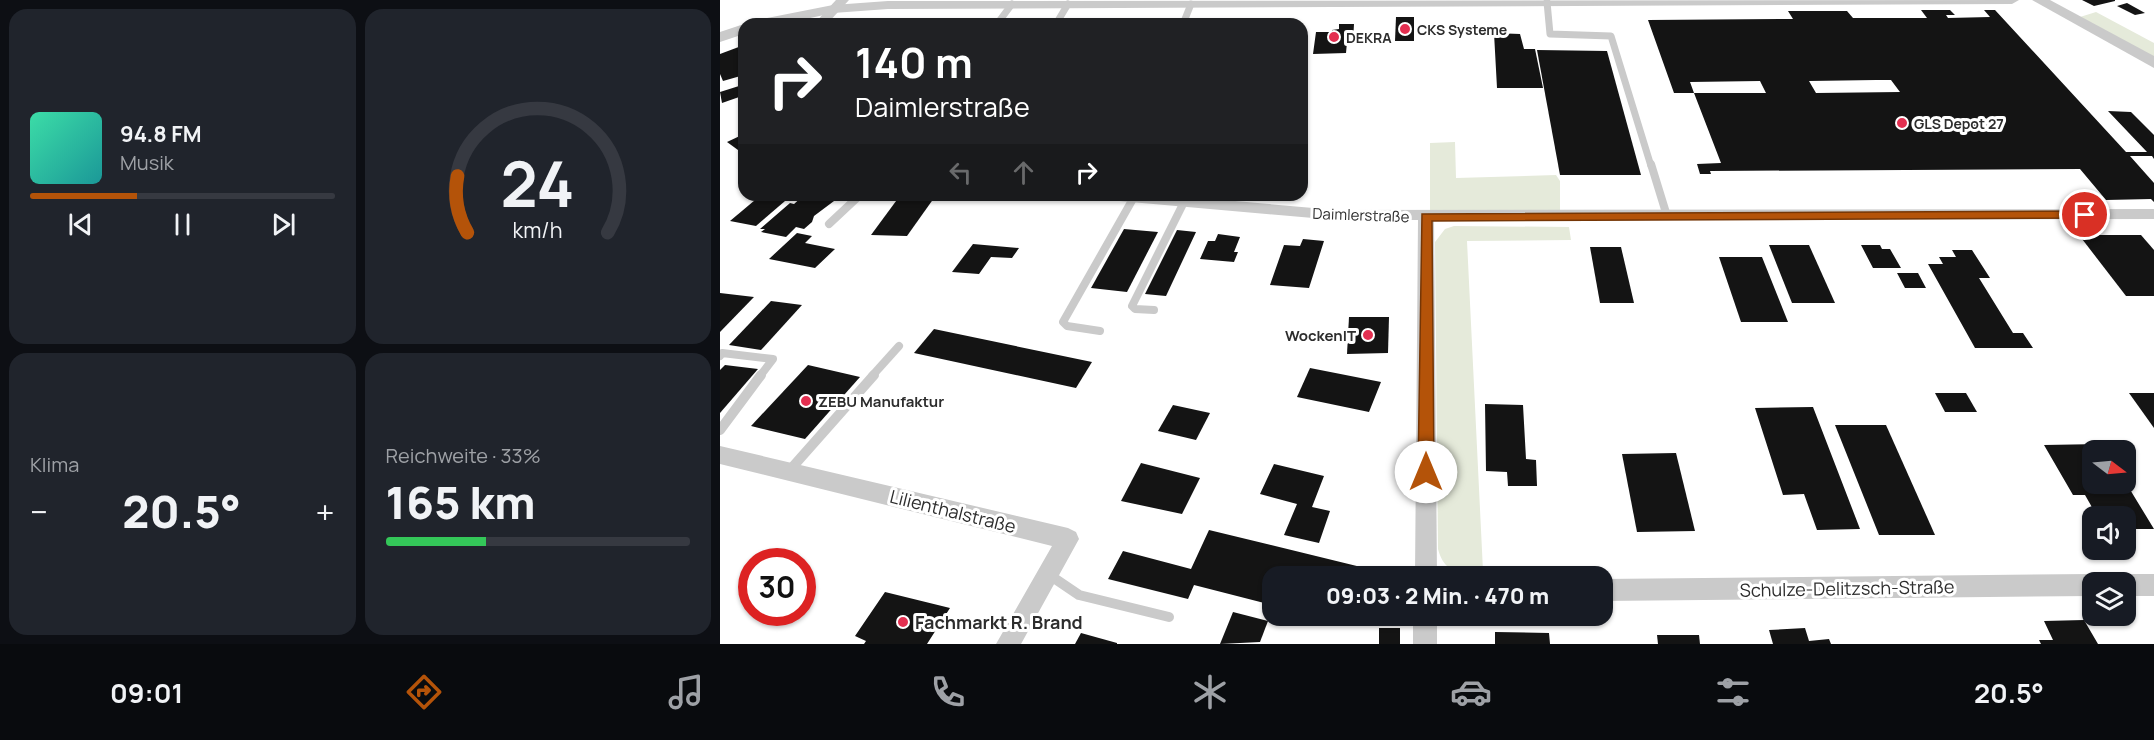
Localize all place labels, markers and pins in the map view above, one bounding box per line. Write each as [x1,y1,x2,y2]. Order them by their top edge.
place label: CKS Systeme [1417,20,1507,39]
marker: CKS Systeme [1398,22,1412,36]
place label: DEKRA [1346,28,1392,47]
marker: DEKRA [1327,30,1341,44]
place label: GLS Depot 27 [1914,114,2004,133]
marker: GLS Depot 27 [1895,116,1909,130]
pin [2059,189,2110,240]
place label: WockenIT [1285,325,1356,346]
marker: WockenIT [1361,328,1375,342]
place label: ZEBU Manufaktur [818,391,944,412]
marker: ZEBU Manufaktur [799,394,813,408]
place label: Fachmarkt R. Brand [915,610,1083,634]
marker: Fachmarkt R. Brand [896,615,910,629]

